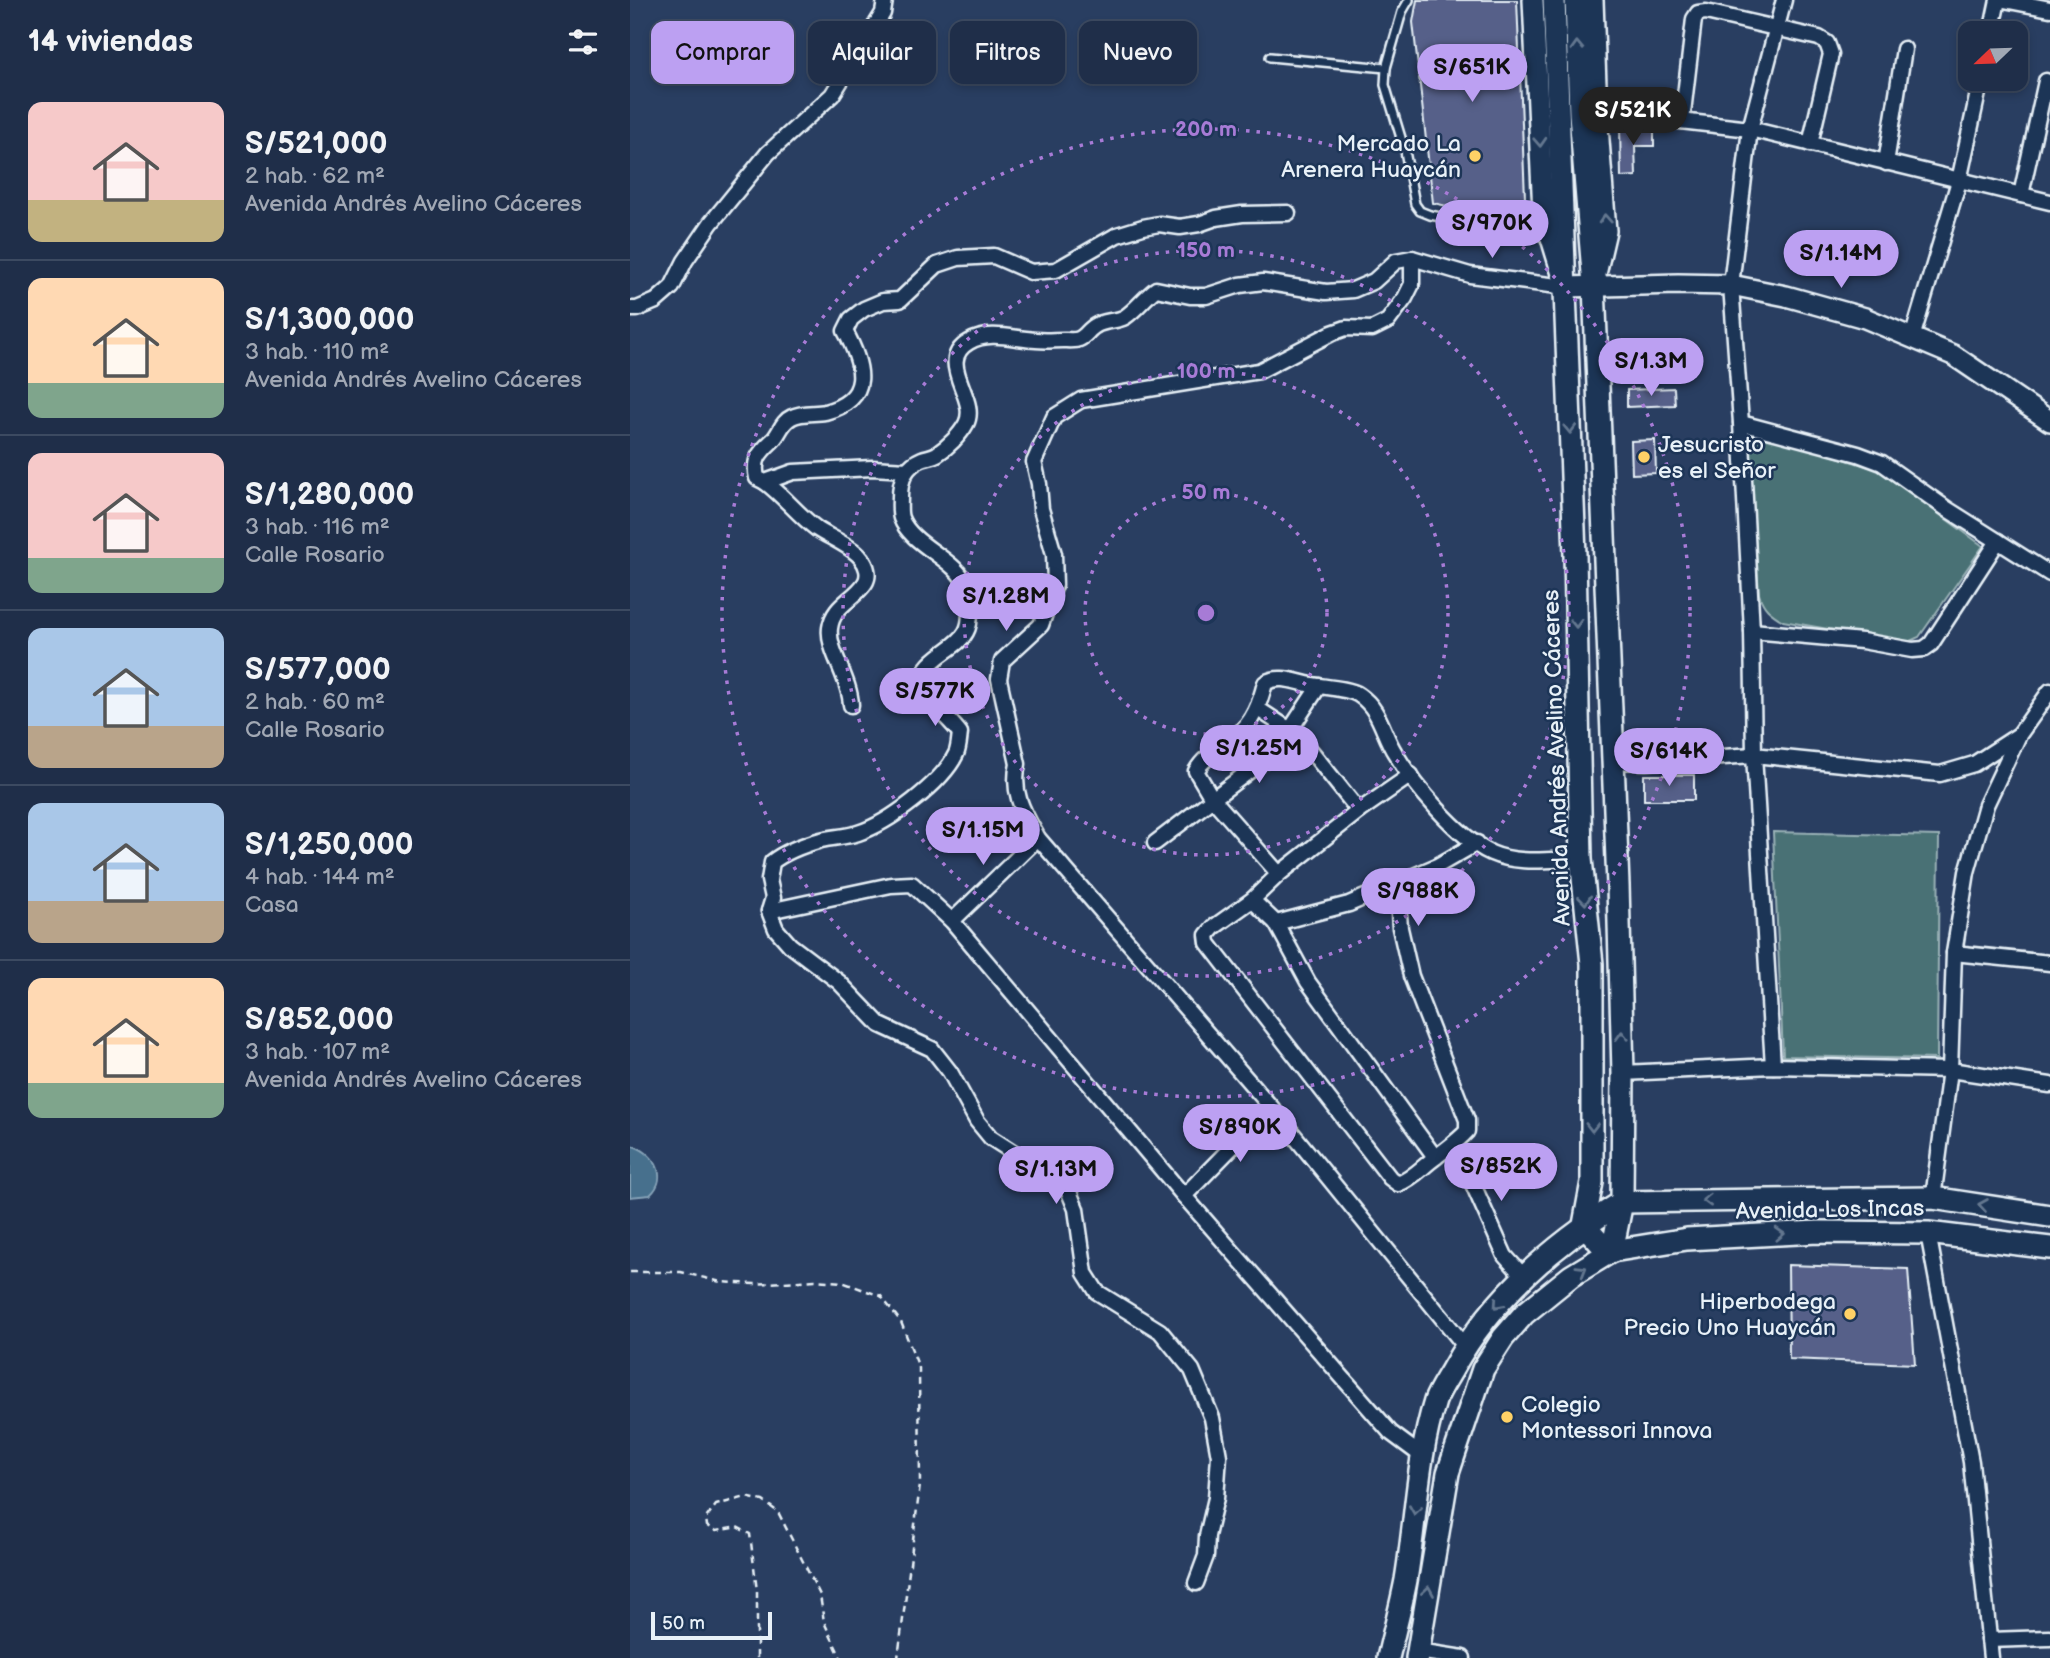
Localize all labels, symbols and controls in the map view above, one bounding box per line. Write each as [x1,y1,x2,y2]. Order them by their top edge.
chip: Comprar [651,21,794,84]
chip: Alquilar [808,21,936,84]
chip: Filtros [950,21,1065,84]
chip: Nuevo [1079,21,1197,84]
north arrow [1958,21,2028,91]
map controls [1958,21,2028,91]
icon: filters [564,23,602,61]
text: 14 viviendas [28,24,193,60]
one-way arrow [1570,40,1585,51]
pin: S/651K [1415,44,1529,104]
text: S/651K [1433,53,1511,81]
pin: S/521K [1576,88,1690,147]
text: S/521K [1595,96,1671,124]
text: 200 m [1175,117,1237,142]
text: S/521,000 [245,126,388,162]
icon: home [84,130,168,214]
place label: Mercado La Arenera Huaycán [1281,130,1461,184]
one-way arrow [1532,136,1547,147]
marker: Mercado La Arenera Huaycán [1467,148,1483,164]
text: 2 hab. · 62 m² [245,162,385,190]
text: Avenida Andrés Avelino Cáceres [245,190,582,218]
pin: S/970K [1435,201,1549,260]
text: S/970K [1451,209,1533,237]
one-way arrow [1598,213,1613,224]
pin: S/1.14M [1776,230,1906,290]
text: 150 m [1177,238,1235,263]
text: S/1.14M [1800,239,1882,267]
text: S/1,300,000 [245,302,414,338]
icon: home [84,306,168,390]
text: 3 hab. · 110 m² [245,338,389,366]
pin: S/1.3M [1594,338,1708,398]
text: S/1.3M [1615,347,1687,375]
text: 100 m [1177,359,1235,384]
text: Avenida Andrés Avelino Cáceres [245,366,582,394]
one-way arrow [1563,424,1578,435]
place label: Jesucristo es el Señor [1658,431,1776,485]
marker: Jesucristo es el Señor [1636,449,1652,465]
text: S/1,280,000 [245,477,414,513]
text: 50 m [1182,480,1230,505]
icon: home [84,481,168,565]
text: 3 hab. · 116 m² [245,513,390,541]
text: Calle Rosario [245,541,385,569]
pin: S/1.28M [941,574,1071,633]
text: S/1.28M [962,582,1050,610]
street label: Avenida Andrés Avelino Cáceres [1537,589,1577,927]
centre of rings [1194,601,1218,625]
one-way arrow [1568,619,1584,629]
text: S/577,000 [245,652,391,688]
icon: home [84,656,168,740]
pin: S/577K [878,668,992,728]
text: S/577K [895,677,975,705]
text: 2 hab. · 60 m² [245,688,385,716]
text: Calle Rosario [245,716,385,744]
pin: S/1.25M [1194,726,1324,785]
pin: S/614K [1612,728,1726,788]
text: S/1.25M [1216,734,1302,762]
text: S/614K [1630,737,1708,765]
pin: S/1.15M [918,808,1048,867]
text: S/1.15M [942,816,1024,844]
text: S/1,250,000 [245,827,414,863]
icon: home [84,831,168,915]
text: 4 hab. · 144 m² [245,863,395,891]
pin: S/988K [1361,869,1475,928]
text: S/988K [1377,877,1459,905]
text: Casa [245,891,299,919]
one-way arrow [1577,894,1592,905]
text: S/852,000 [245,1002,394,1038]
icon: home [84,1006,168,1090]
one-way arrow [1615,1030,1630,1041]
text: 3 hab. · 107 m² [245,1038,390,1066]
text: Avenida Andrés Avelino Cáceres [245,1066,582,1094]
pin: S/890K [1183,1104,1297,1164]
text: S/890K [1199,1113,1281,1141]
one-way arrow [1584,1122,1600,1132]
pin: S/852K [1444,1144,1558,1203]
pin: S/1.13M [991,1146,1121,1206]
text: S/852K [1460,1152,1542,1180]
text: S/1.13M [1015,1155,1097,1183]
one-way arrow [1701,1192,1711,1208]
street label: Avenida Los Incas [1735,1194,1925,1226]
one-way arrow [1977,1198,1988,1213]
one-way arrow [1774,1227,1785,1242]
one-way arrow [1574,1265,1587,1278]
place label: Hiperbodega Precio Uno Huaycán [1623,1288,1836,1342]
one-way arrow [1494,1296,1506,1309]
marker: Hiperbodega Precio Uno Huaycán [1842,1306,1858,1322]
place label: Colegio Montessori Innova [1521,1391,1712,1445]
marker: Colegio Montessori Innova [1499,1409,1515,1425]
one-way arrow [1407,1504,1422,1516]
one-way arrow [1420,1585,1435,1597]
scale bar [651,1609,772,1641]
text: 50 m [662,1612,705,1635]

